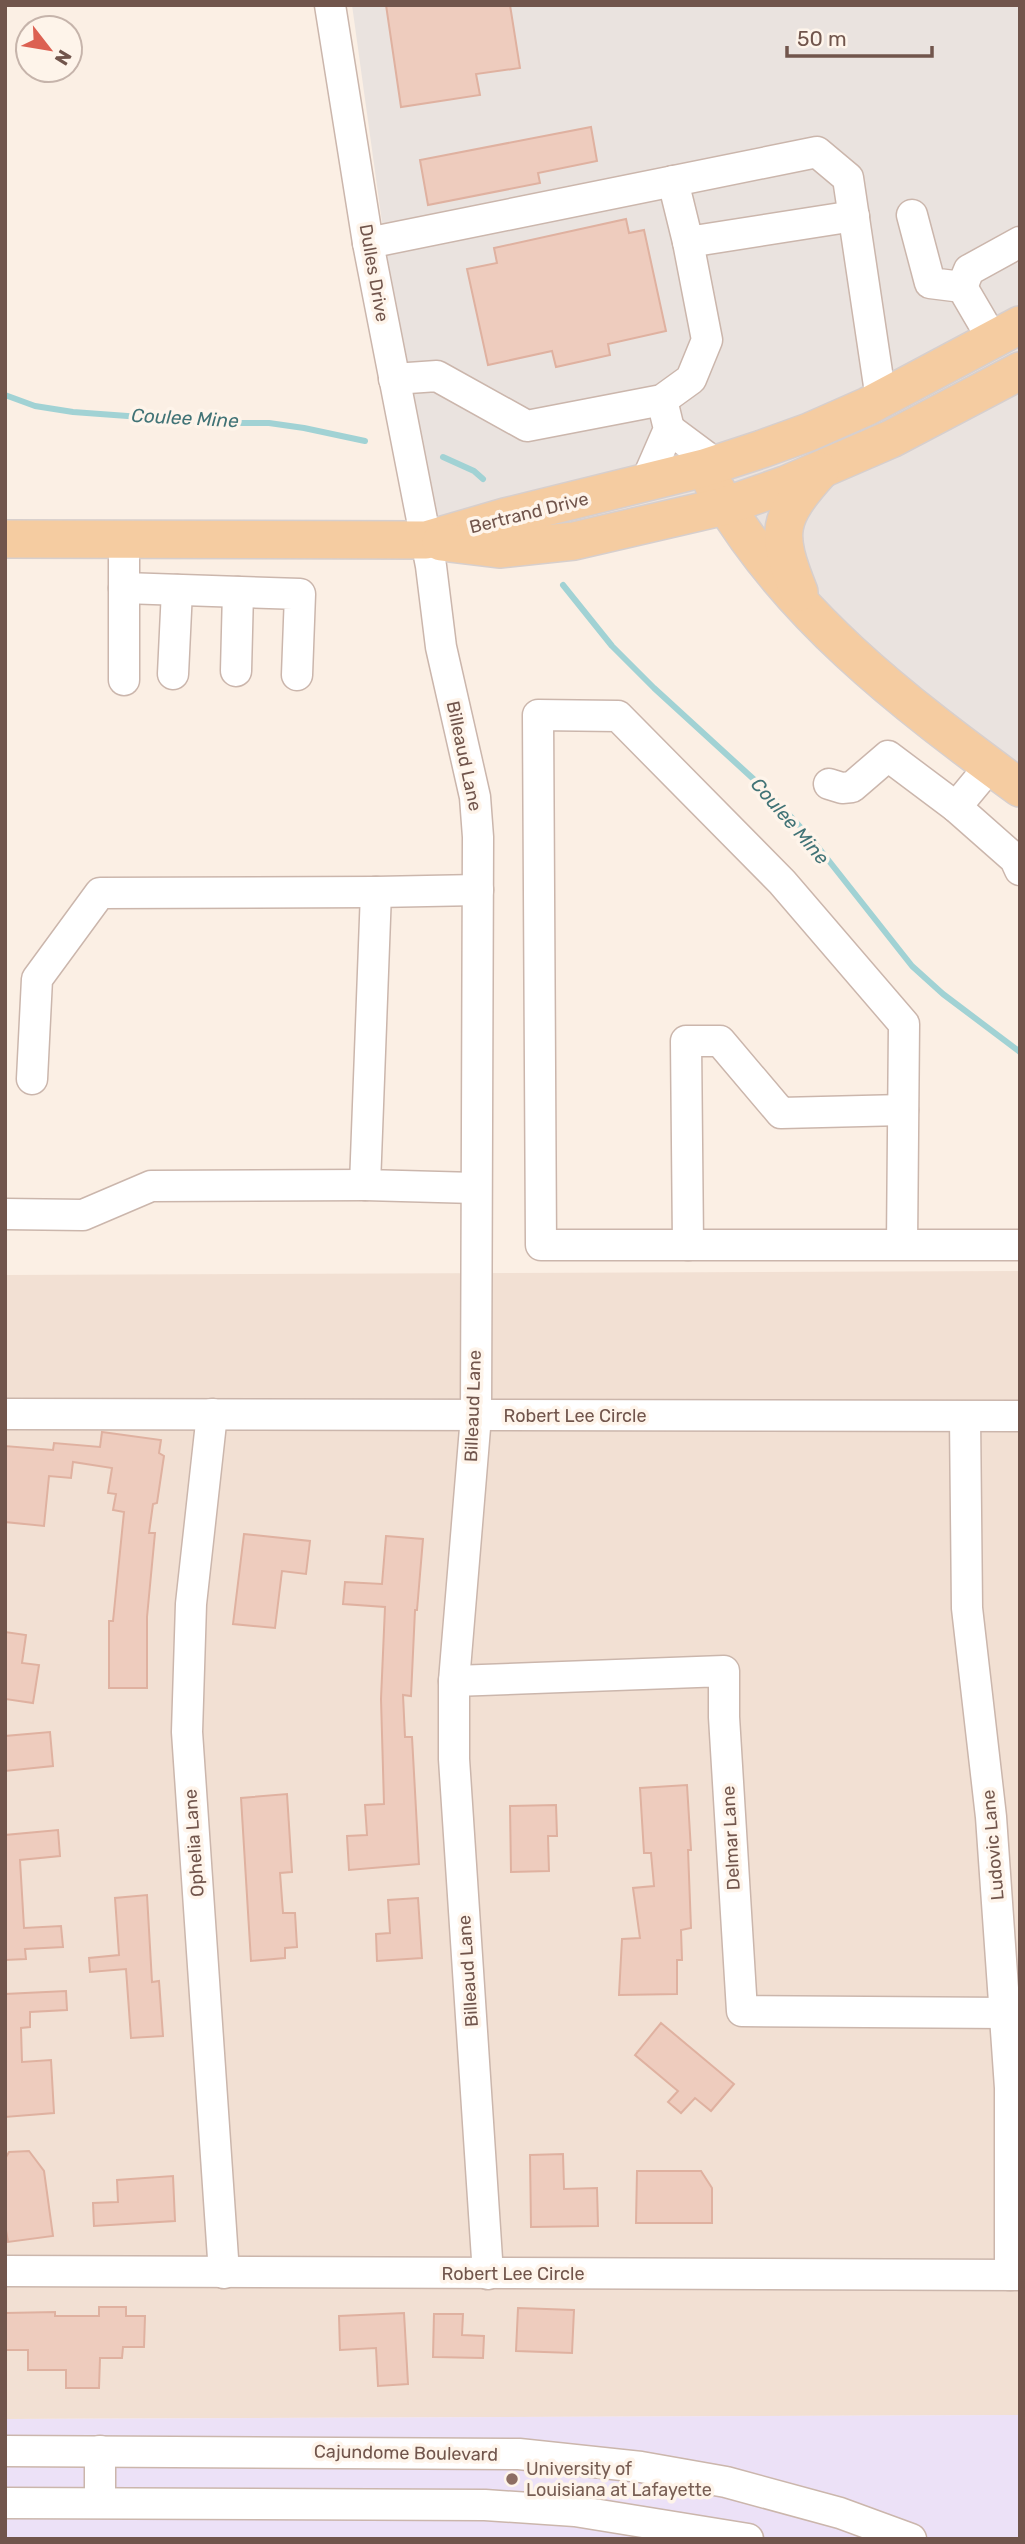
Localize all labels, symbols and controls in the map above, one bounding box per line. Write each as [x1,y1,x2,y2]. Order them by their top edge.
north arrow [14,14,84,84]
scale bar [787,14,932,58]
text: 50 m [797,26,847,51]
text: N [50,46,77,69]
street label: Dulles Drive [355,222,393,324]
water label: Coulee Mine [131,404,240,432]
street label: Bertrand Drive [467,488,591,538]
street label: Billeaud Lane [442,699,486,813]
water label: Coulee Mine [746,773,834,869]
street label: Billeaud Lane [460,1350,486,1462]
street label: Robert Lee Circle [503,1405,647,1427]
street label: Delmar Lane [717,1785,745,1891]
street label: Ophelia Lane [179,1788,209,1898]
street label: Ludovic Lane [977,1789,1009,1901]
street label: Billeaud Lane [453,1914,483,2028]
street label: Robert Lee Circle [441,2263,585,2285]
street label: Cajundome Boulevard [314,2440,498,2466]
place label: University of Louisiana at Lafayette [526,2458,712,2501]
marker: University of Louisiana at Lafayette [504,2471,520,2487]

